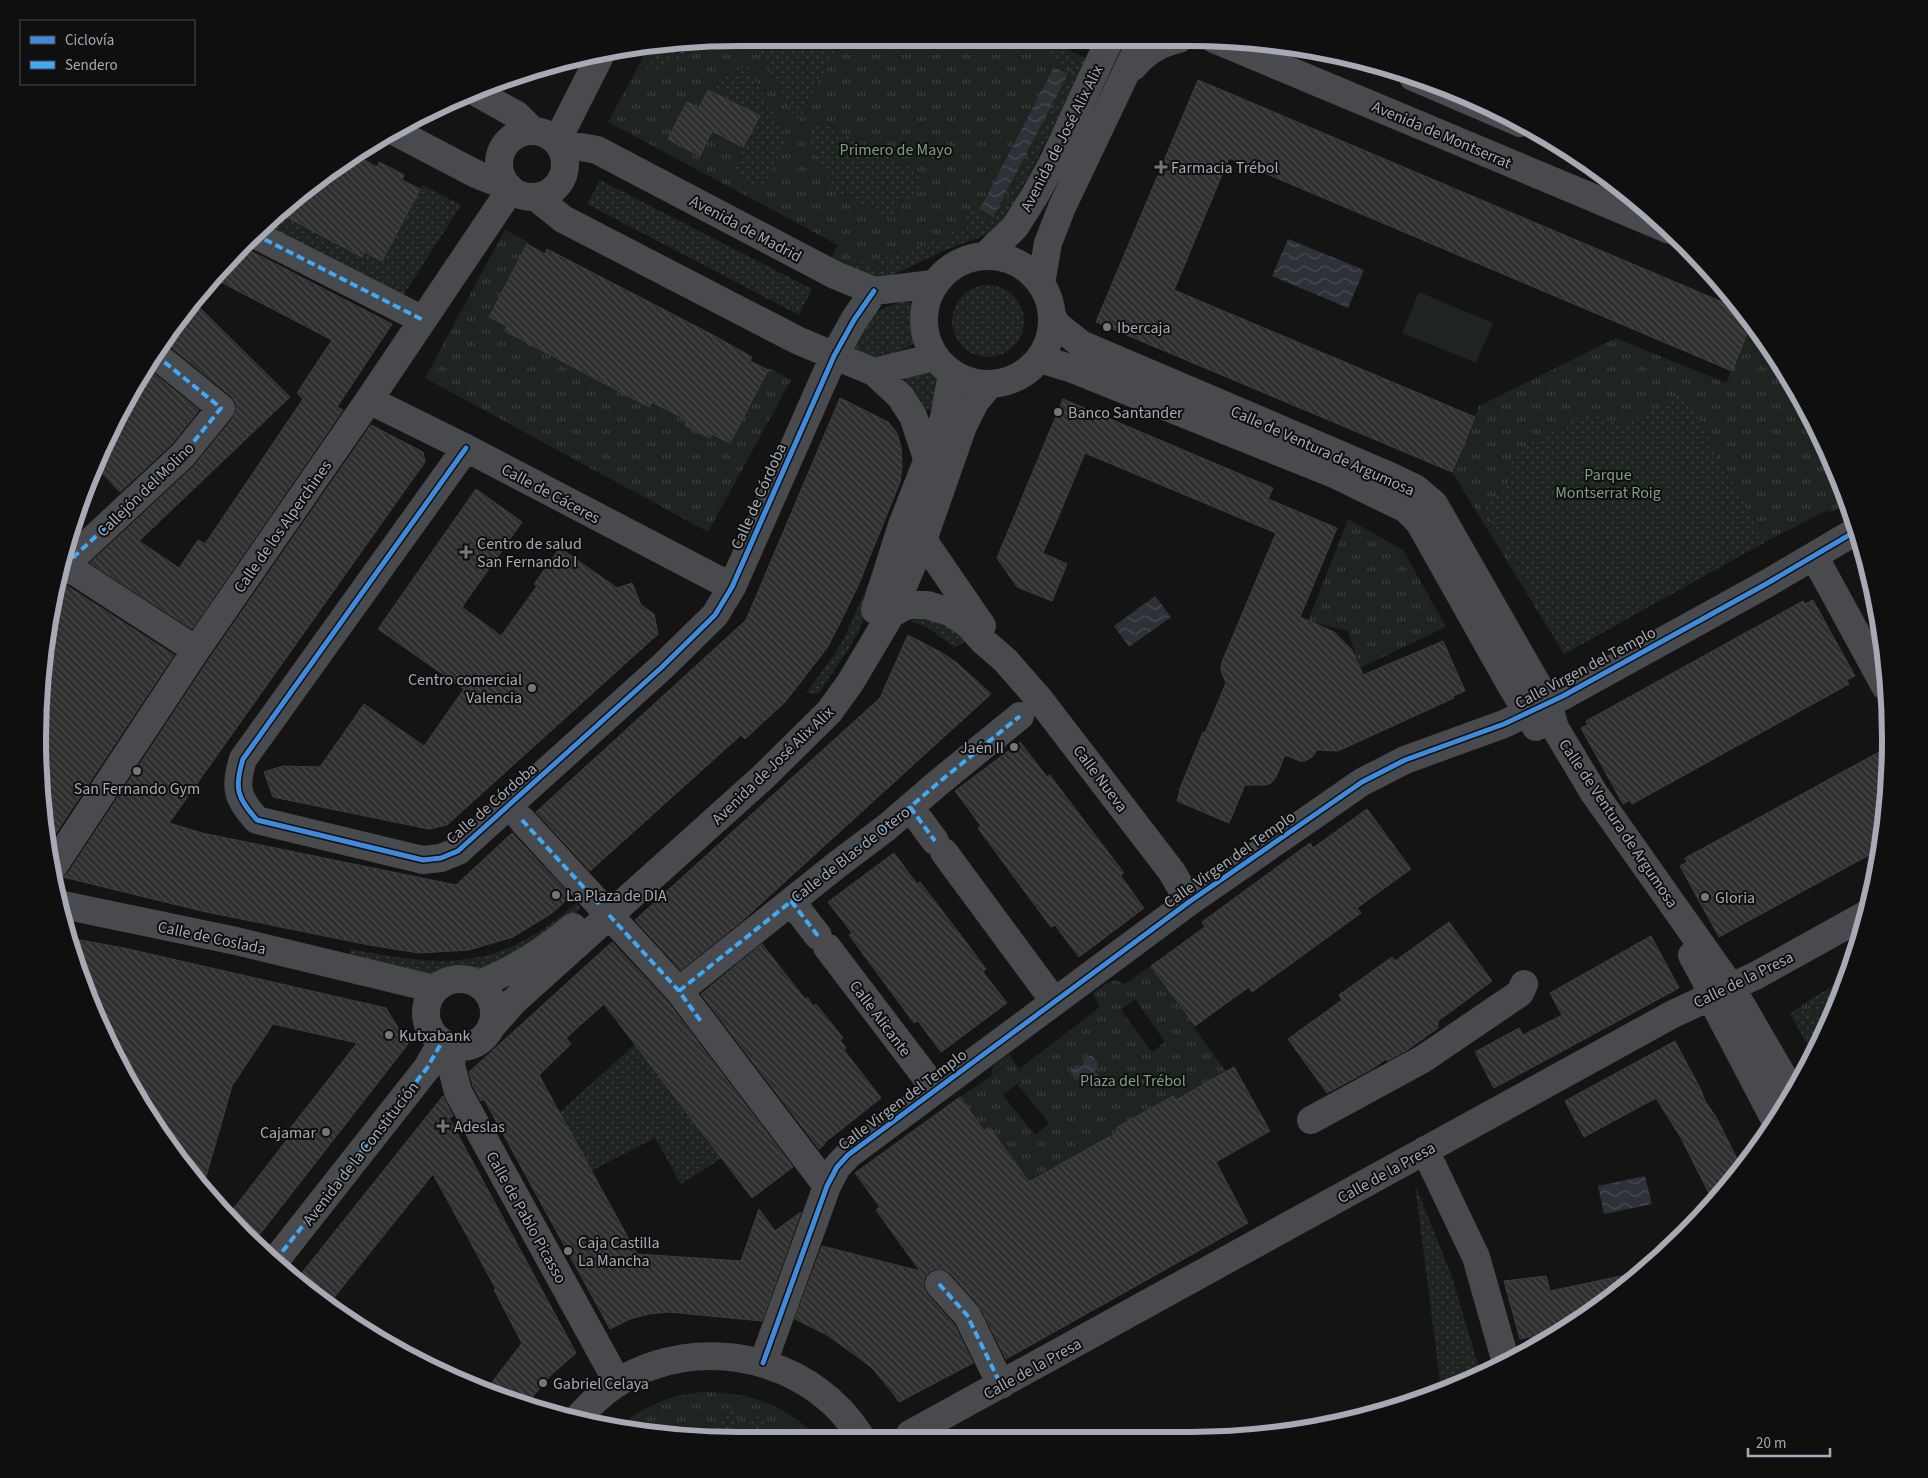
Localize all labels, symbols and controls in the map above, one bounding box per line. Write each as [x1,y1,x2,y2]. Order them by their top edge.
legend [20,20,195,85]
text: Ciclovía [65,30,114,51]
text: Sendero [65,55,118,76]
street label: Avenida de José Alix Alix [1015,61,1108,216]
street label: Avenida de Montserrat [1368,96,1515,175]
park label: Primero de Mayo [840,139,952,161]
place label: Farmacia Trébol [1171,157,1279,179]
marker: Farmacia Trébol [1155,161,1167,173]
street label: Avenida de Madrid [686,190,805,268]
place label: Ibercaja [1117,317,1171,339]
marker: Ibercaja [1101,321,1113,333]
street label: Calle de Ventura de Argumosa [1227,400,1418,501]
place label: Banco Santander [1068,402,1183,424]
marker: Banco Santander [1052,406,1064,418]
street label: Callejón del Molino [92,437,199,542]
street label: Calle de Córdoba [726,440,792,553]
street label: Calle de los Alperchines [229,456,337,597]
street label: Calle de Cáceres [497,459,604,529]
park label: Parque Montserrat Roig [1555,464,1661,504]
place label: Centro de salud San Fernando I [477,533,582,573]
marker: Centro de salud San Fernando I [459,545,473,559]
street label: Calle Virgen del Templo [1511,621,1660,714]
place label: Centro comercial Valencia [408,669,522,709]
marker: Centro comercial Valencia [526,682,538,694]
street label: Avenida de José Alix Alix [707,702,839,830]
street label: Calle de Ventura de Argumosa [1553,735,1683,912]
place label: Jaén II [960,737,1004,759]
marker: Jaén II [1008,741,1020,753]
street label: Calle Nueva [1068,741,1133,817]
street label: Calle de Córdoba [441,758,542,849]
marker: San Fernando Gym [131,765,143,777]
place label: San Fernando Gym [74,778,200,800]
street label: Calle de Blas de Otero [786,801,915,908]
street label: Calle Virgen del Templo [1159,806,1300,914]
place label: La Plaza de DIA [566,885,667,907]
place label: Gloria [1715,887,1755,909]
marker: La Plaza de DIA [550,889,562,901]
marker: Gloria [1699,891,1711,903]
street label: Calle de Coslada [156,916,268,960]
street label: Calle de la Presa [1690,946,1797,1014]
street label: Calle Alicante [844,976,916,1061]
place label: Kutxabank [399,1025,470,1047]
marker: Kutxabank [383,1029,395,1041]
street label: Calle Virgen del Templo [834,1044,972,1156]
park label: Plaza del Trébol [1080,1070,1186,1092]
street label: Avenida de la Constitución [298,1077,424,1230]
place label: Adeslas [454,1116,505,1138]
marker: Adeslas [436,1119,450,1133]
place label: Cajamar [260,1122,316,1144]
marker: Cajamar [320,1126,332,1138]
street label: Calle de la Presa [1333,1137,1439,1209]
street label: Calle de Pablo Picasso [481,1147,572,1288]
place label: Caja Castilla La Mancha [578,1232,660,1272]
marker: Caja Castilla La Mancha [562,1245,574,1257]
street label: Calle de la Presa [979,1333,1085,1405]
place label: Gabriel Celaya [553,1373,649,1395]
marker: Gabriel Celaya [537,1377,549,1389]
scale bar [1748,1426,1830,1458]
text: 20 m [1756,1433,1786,1454]

